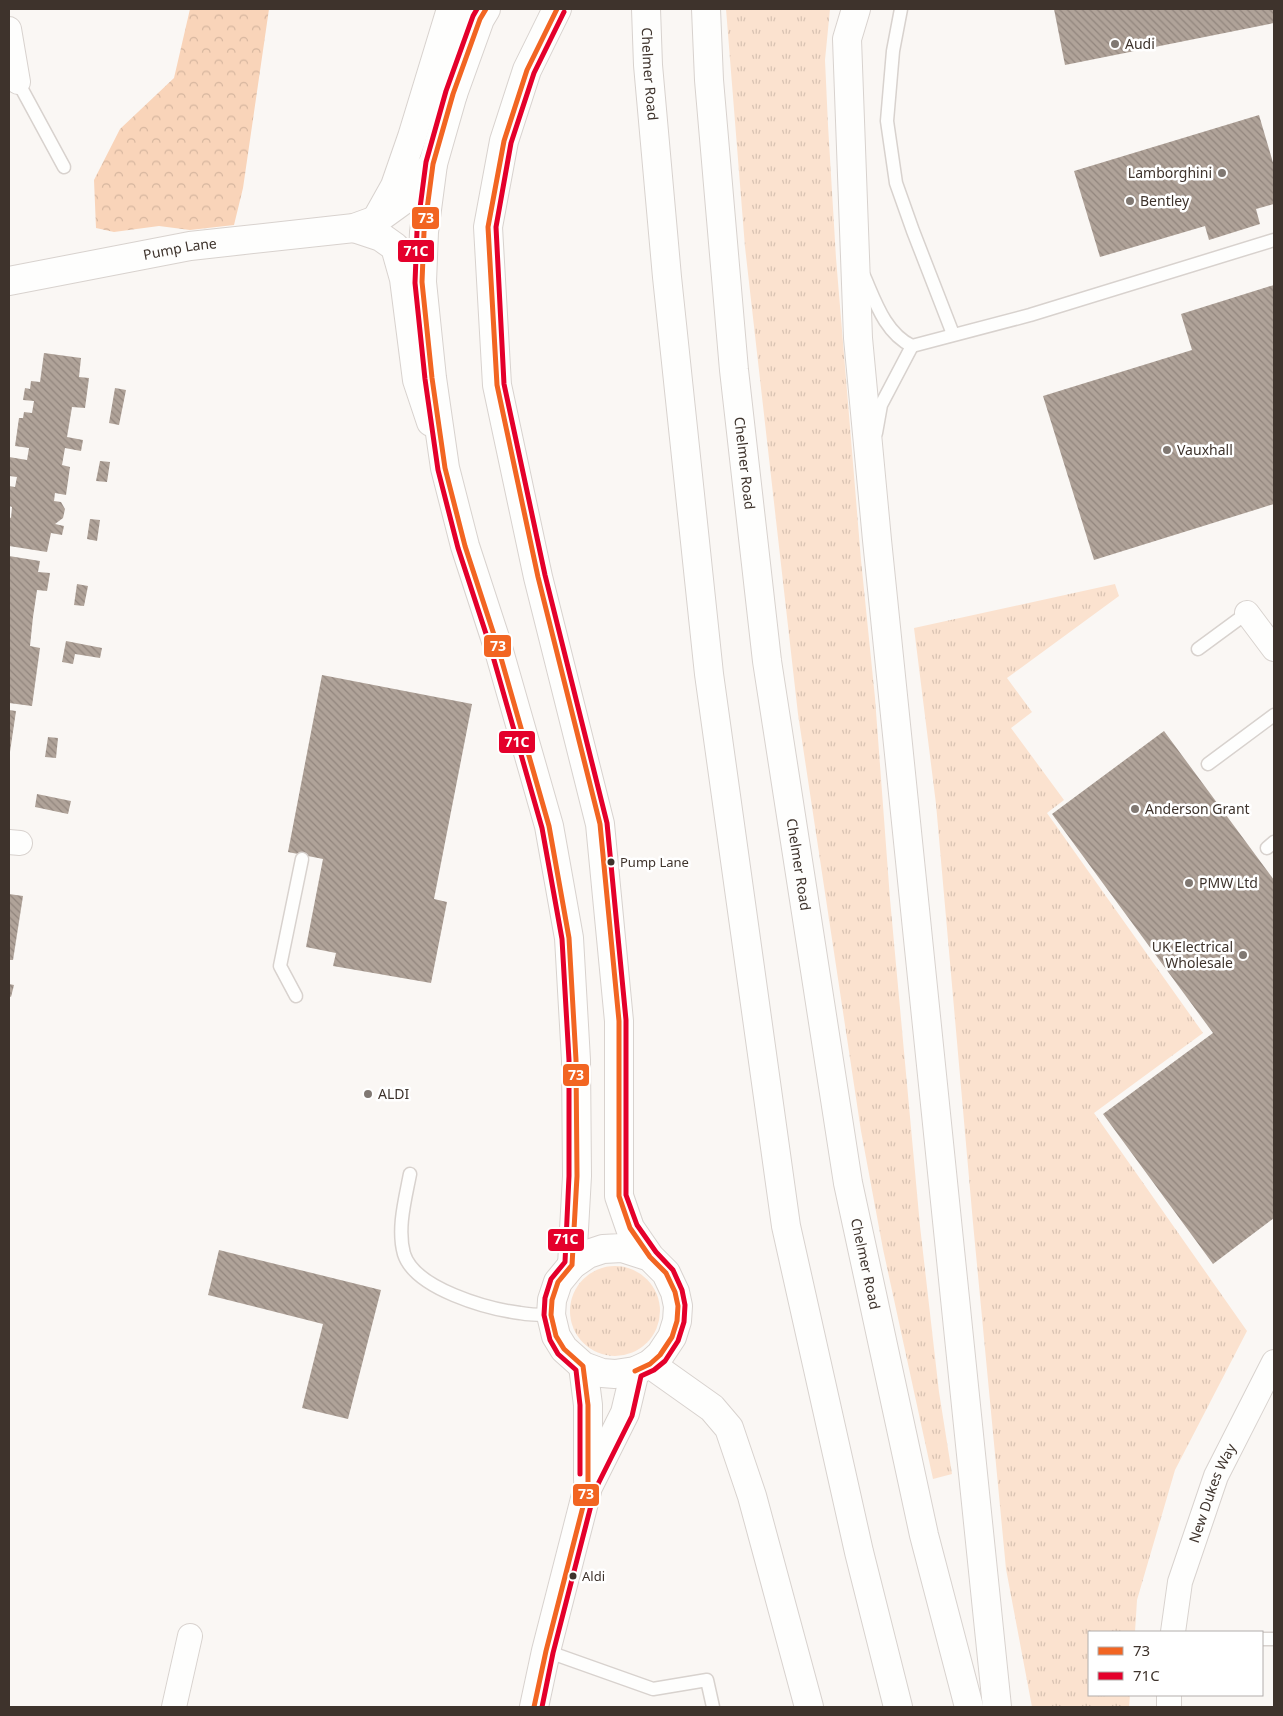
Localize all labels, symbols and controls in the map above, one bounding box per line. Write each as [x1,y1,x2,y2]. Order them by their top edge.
street label: Chelmer Road [638,27,663,121]
place label: Audi [1125,34,1155,53]
marker: Audi [1109,38,1121,50]
place label: Lamborghini [1128,163,1212,182]
marker: Lamborghini [1216,167,1228,179]
place label: Bentley [1140,191,1190,210]
marker: Bentley [1124,195,1136,207]
line badge: 73 [411,206,440,230]
text: 73 [418,208,434,227]
street label: Pump Lane [141,233,218,264]
line badge: 71C [397,239,435,263]
text: 71C [403,241,429,260]
street label: Chelmer Road [730,416,760,511]
place label: Vauxhall [1177,440,1233,459]
marker: Vauxhall [1161,444,1173,456]
line badge: 73 [483,634,512,658]
text: 73 [490,636,506,655]
line badge: 71C [498,730,536,754]
text: 71C [504,732,530,751]
place label: Anderson Grant [1145,799,1250,818]
marker: Anderson Grant [1129,803,1141,815]
street label: Chelmer Road [783,817,816,912]
place label: Pump Lane [620,853,689,871]
marker: Pump Lane [606,857,616,867]
place label: PMW Ltd [1199,873,1258,892]
marker: PMW Ltd [1183,877,1195,889]
place label: UK Electrical Wholesale [1152,937,1233,972]
marker: UK Electrical Wholesale [1237,949,1249,961]
line badge: 73 [562,1063,590,1087]
text: 73 [568,1065,584,1084]
place label: ALDI [378,1084,410,1103]
marker: ALDI [362,1088,374,1100]
street label: Chelmer Road [847,1216,885,1311]
line badge: 71C [547,1228,585,1252]
text: 71C [553,1229,579,1248]
street label: New Dukes Way [1184,1439,1240,1545]
line badge: 73 [572,1483,600,1507]
text: 73 [578,1484,594,1503]
place label: Aldi [582,1567,605,1585]
marker: Aldi [568,1571,578,1581]
legend [1088,1631,1263,1696]
text: 73 [1133,1640,1150,1660]
text: 71C [1133,1665,1160,1685]

